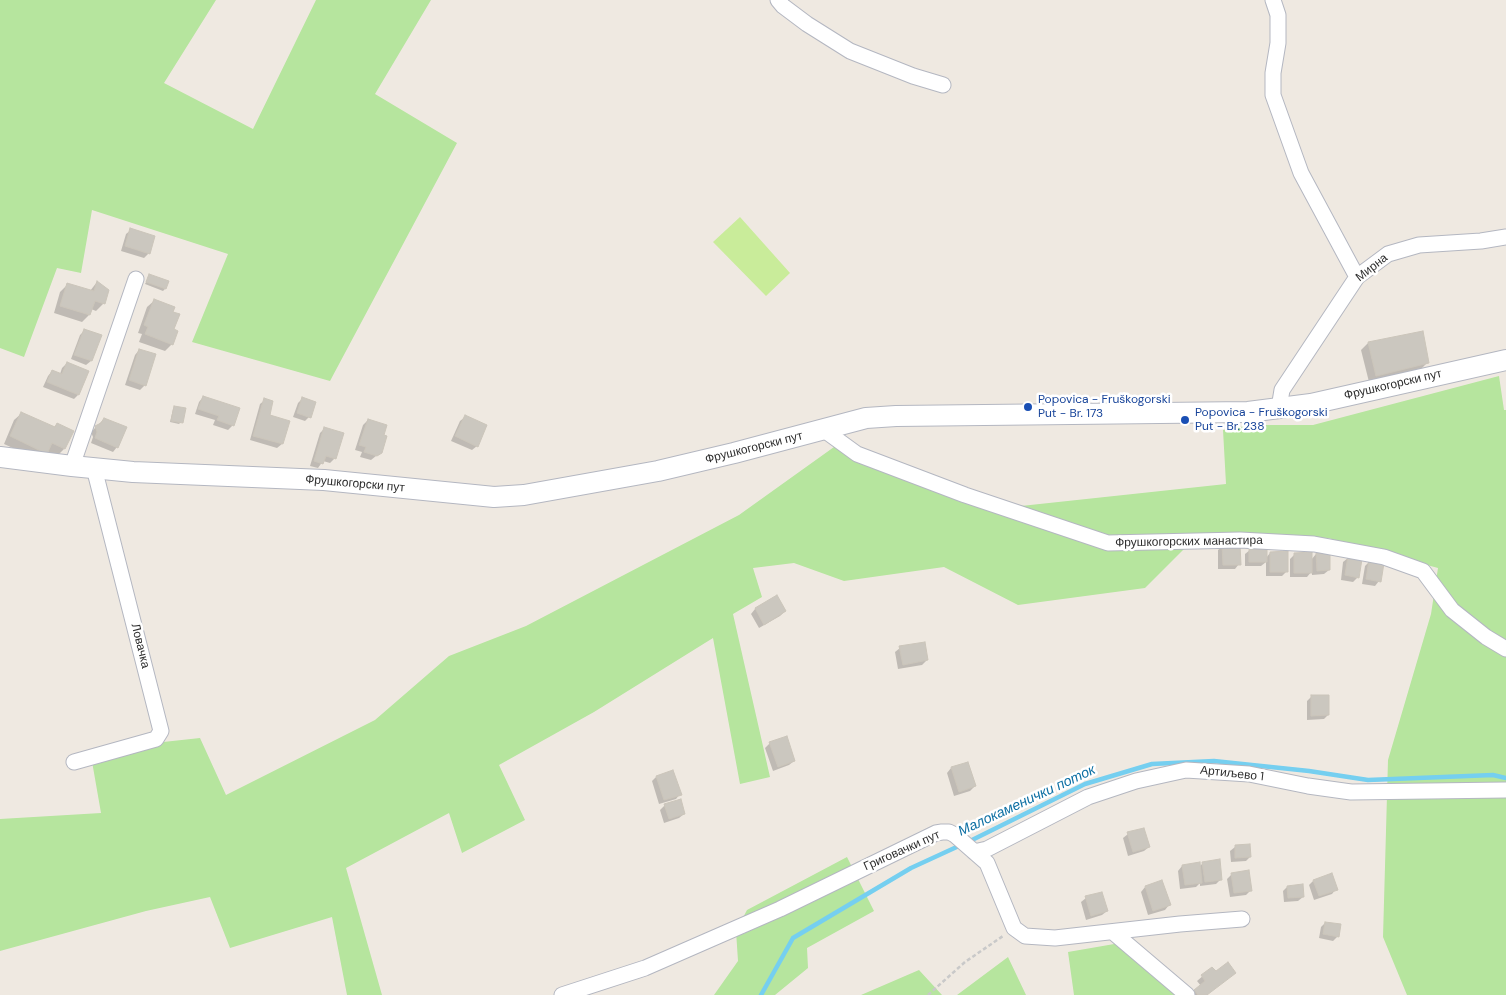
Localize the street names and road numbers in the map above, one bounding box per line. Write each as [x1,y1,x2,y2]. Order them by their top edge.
street label: Мирна [1353,251,1391,285]
street label: Фрушкогорски пут [1343,367,1443,403]
street label: Фрушкогорски пут [704,429,804,467]
street label: Фрушкогорски пут [305,472,405,496]
street label: Фрушкогорских манастира [1115,534,1263,550]
street label: Ловачка [127,622,153,670]
street label: Артиљево 1 [1199,763,1265,785]
street label: Григовачки пут [862,828,942,874]

